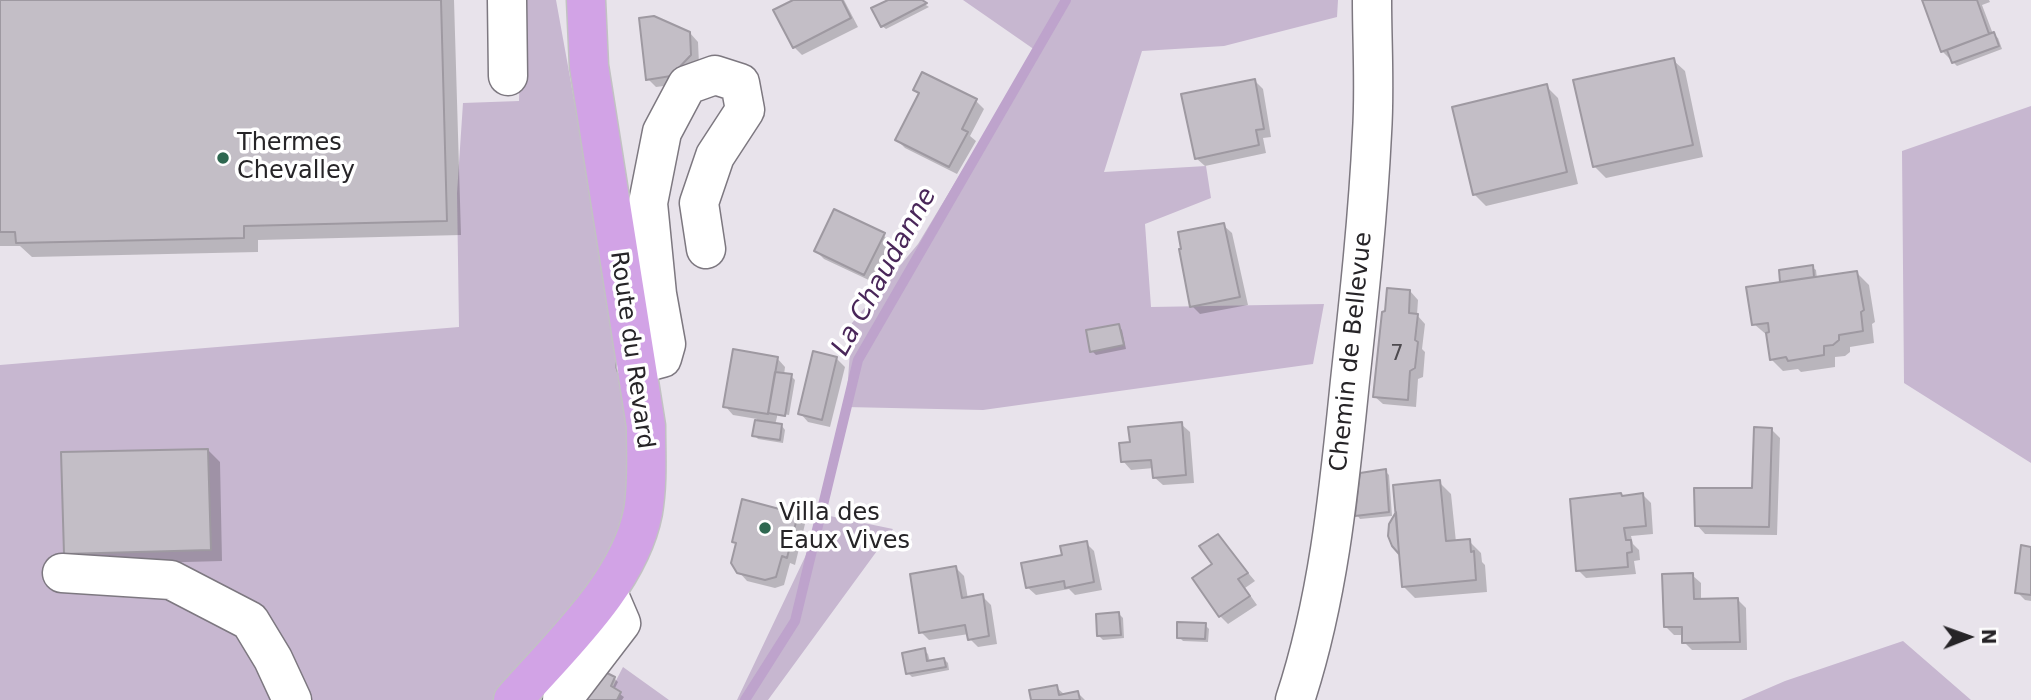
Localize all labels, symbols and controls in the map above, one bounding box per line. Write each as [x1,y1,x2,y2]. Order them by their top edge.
place label: Thermes Chevalley [237,130,355,186]
marker: Thermes Chevalley [215,150,231,166]
water label: La Chaudanne [826,183,944,361]
street label: Chemin de Bellevue [1325,231,1379,473]
street label: Route du Revard [603,249,659,451]
house number: 7 [1390,342,1404,368]
place label: Villa des Eaux Vives [779,500,910,556]
marker: Villa des Eaux Vives [757,520,773,536]
north arrow [1933,602,2003,672]
text: N [1978,628,2000,645]

